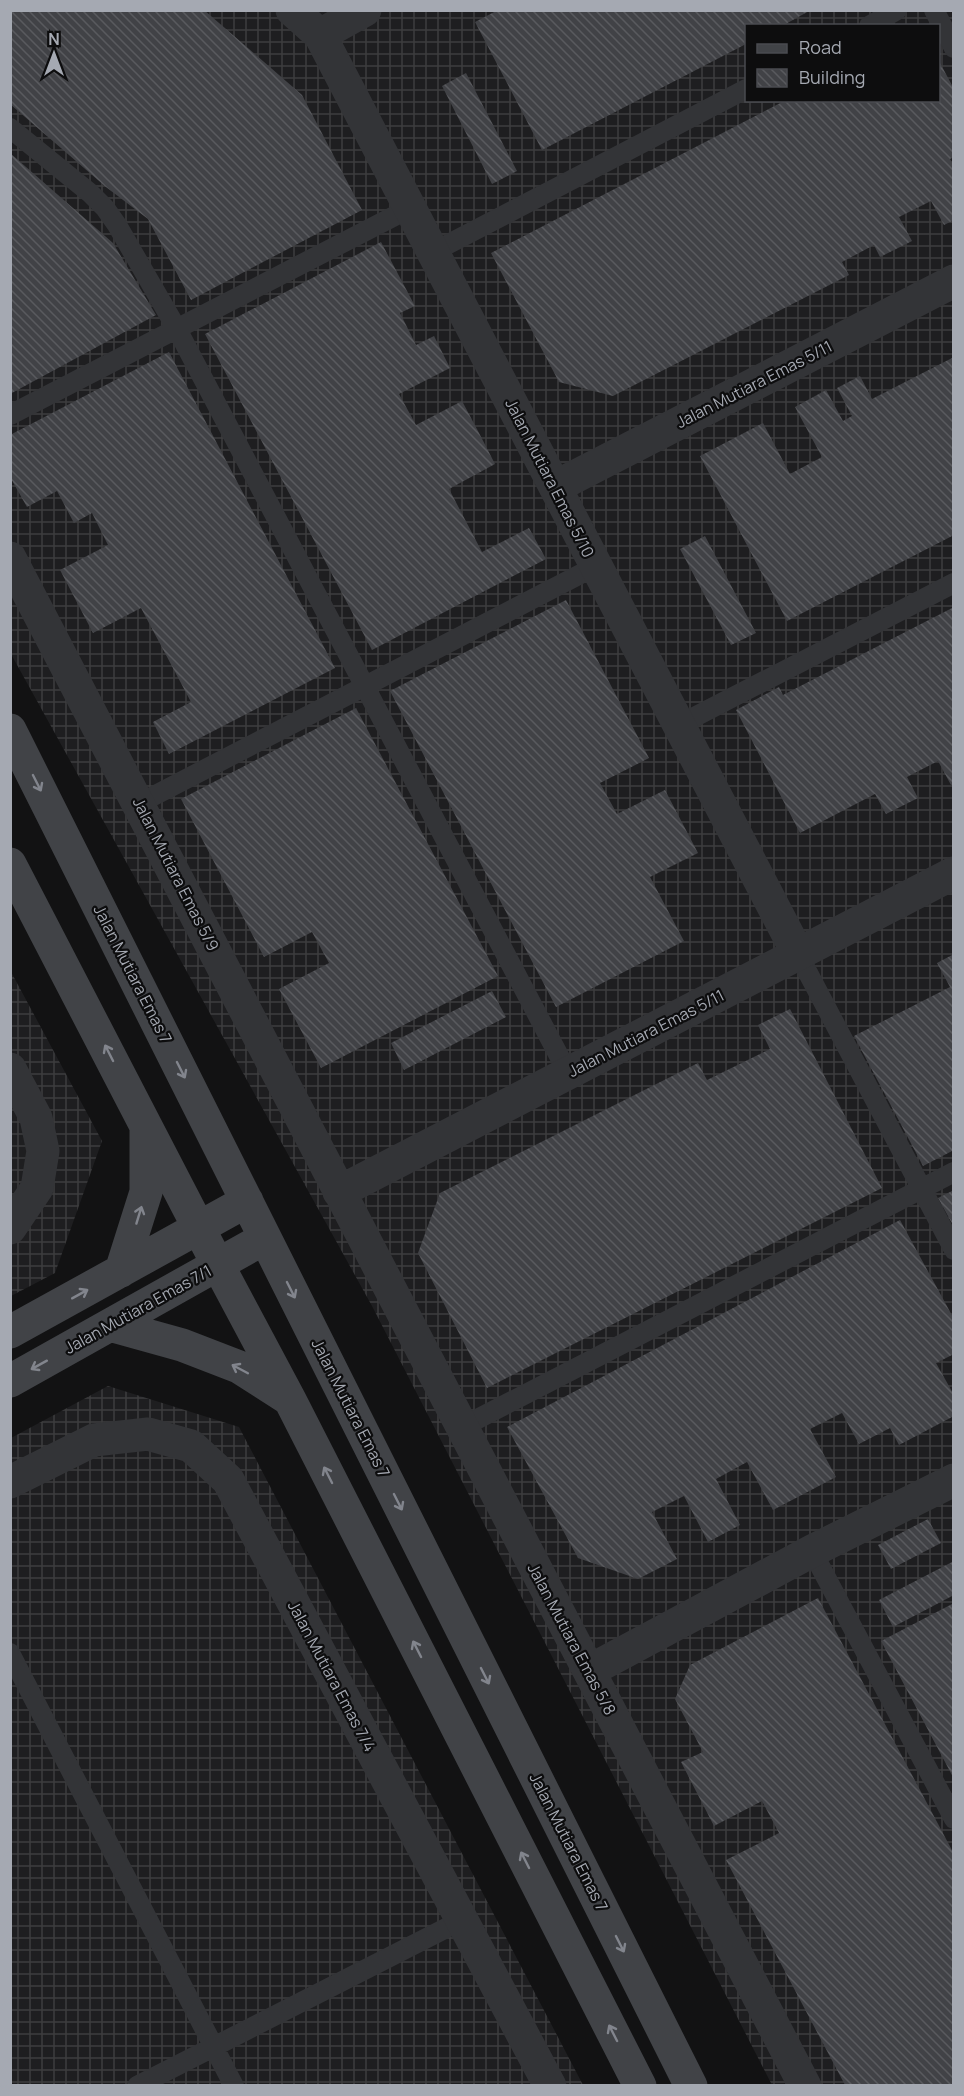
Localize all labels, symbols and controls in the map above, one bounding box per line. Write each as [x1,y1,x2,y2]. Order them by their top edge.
north arrow [24,24,84,84]
legend [745,24,940,102]
text: N [48,28,60,50]
text: Road [799,35,842,59]
text: Building [799,65,865,89]
street label: Jalan Mutiara Emas 5/11 [672,335,836,433]
street label: Jalan Mutiara Emas 5/10 [500,395,600,561]
one-way arrow [31,773,43,791]
street label: Jalan Mutiara Emas 5/9 [128,793,224,955]
street label: Jalan Mutiara Emas 7 [89,901,177,1047]
street label: Jalan Mutiara Emas 5/11 [564,984,728,1082]
one-way arrow [103,1045,115,1062]
one-way arrow [176,1060,187,1078]
one-way arrow [134,1206,145,1225]
street label: Jalan Mutiara Emas 7/1 [61,1259,215,1359]
one-way arrow [286,1280,298,1298]
one-way arrow [71,1288,88,1300]
street label: Jalan Mutiara Emas 7 [307,1335,395,1481]
one-way arrow [30,1360,48,1371]
one-way arrow [232,1363,250,1374]
one-way arrow [322,1466,334,1484]
one-way arrow [392,1492,404,1510]
street label: Jalan Mutiara Emas 5/8 [523,1559,621,1719]
street label: Jalan Mutiara Emas 7/4 [283,1597,381,1755]
one-way arrow [411,1640,422,1658]
one-way arrow [480,1667,492,1685]
street label: Jalan Mutiara Emas 7 [525,1769,613,1915]
one-way arrow [518,1851,530,1869]
one-way arrow [614,1935,626,1952]
one-way arrow [607,2025,618,2043]

